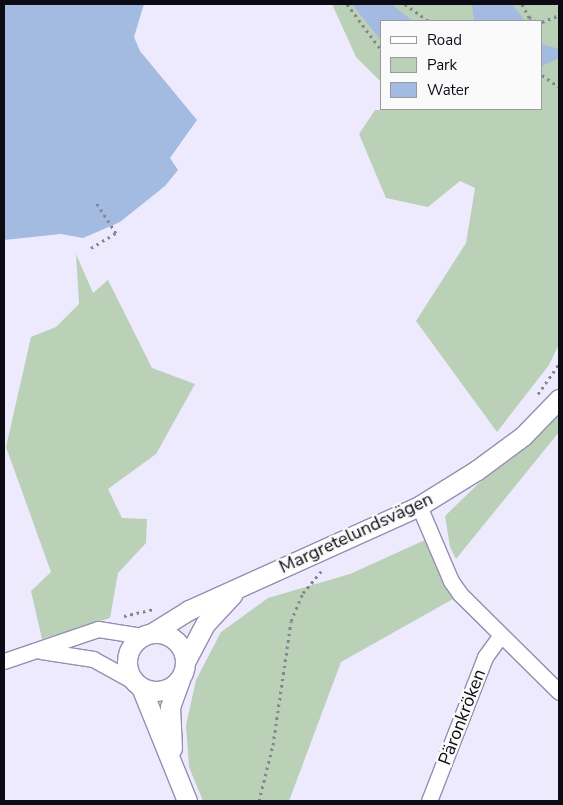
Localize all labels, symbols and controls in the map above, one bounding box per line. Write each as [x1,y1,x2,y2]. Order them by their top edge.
legend [380,20,543,110]
text: Road [427,30,462,50]
text: Park [427,55,457,75]
text: Water [427,80,469,100]
street label: Margretelundsvägen [276,488,436,578]
street label: Päronkröken [434,666,490,768]

